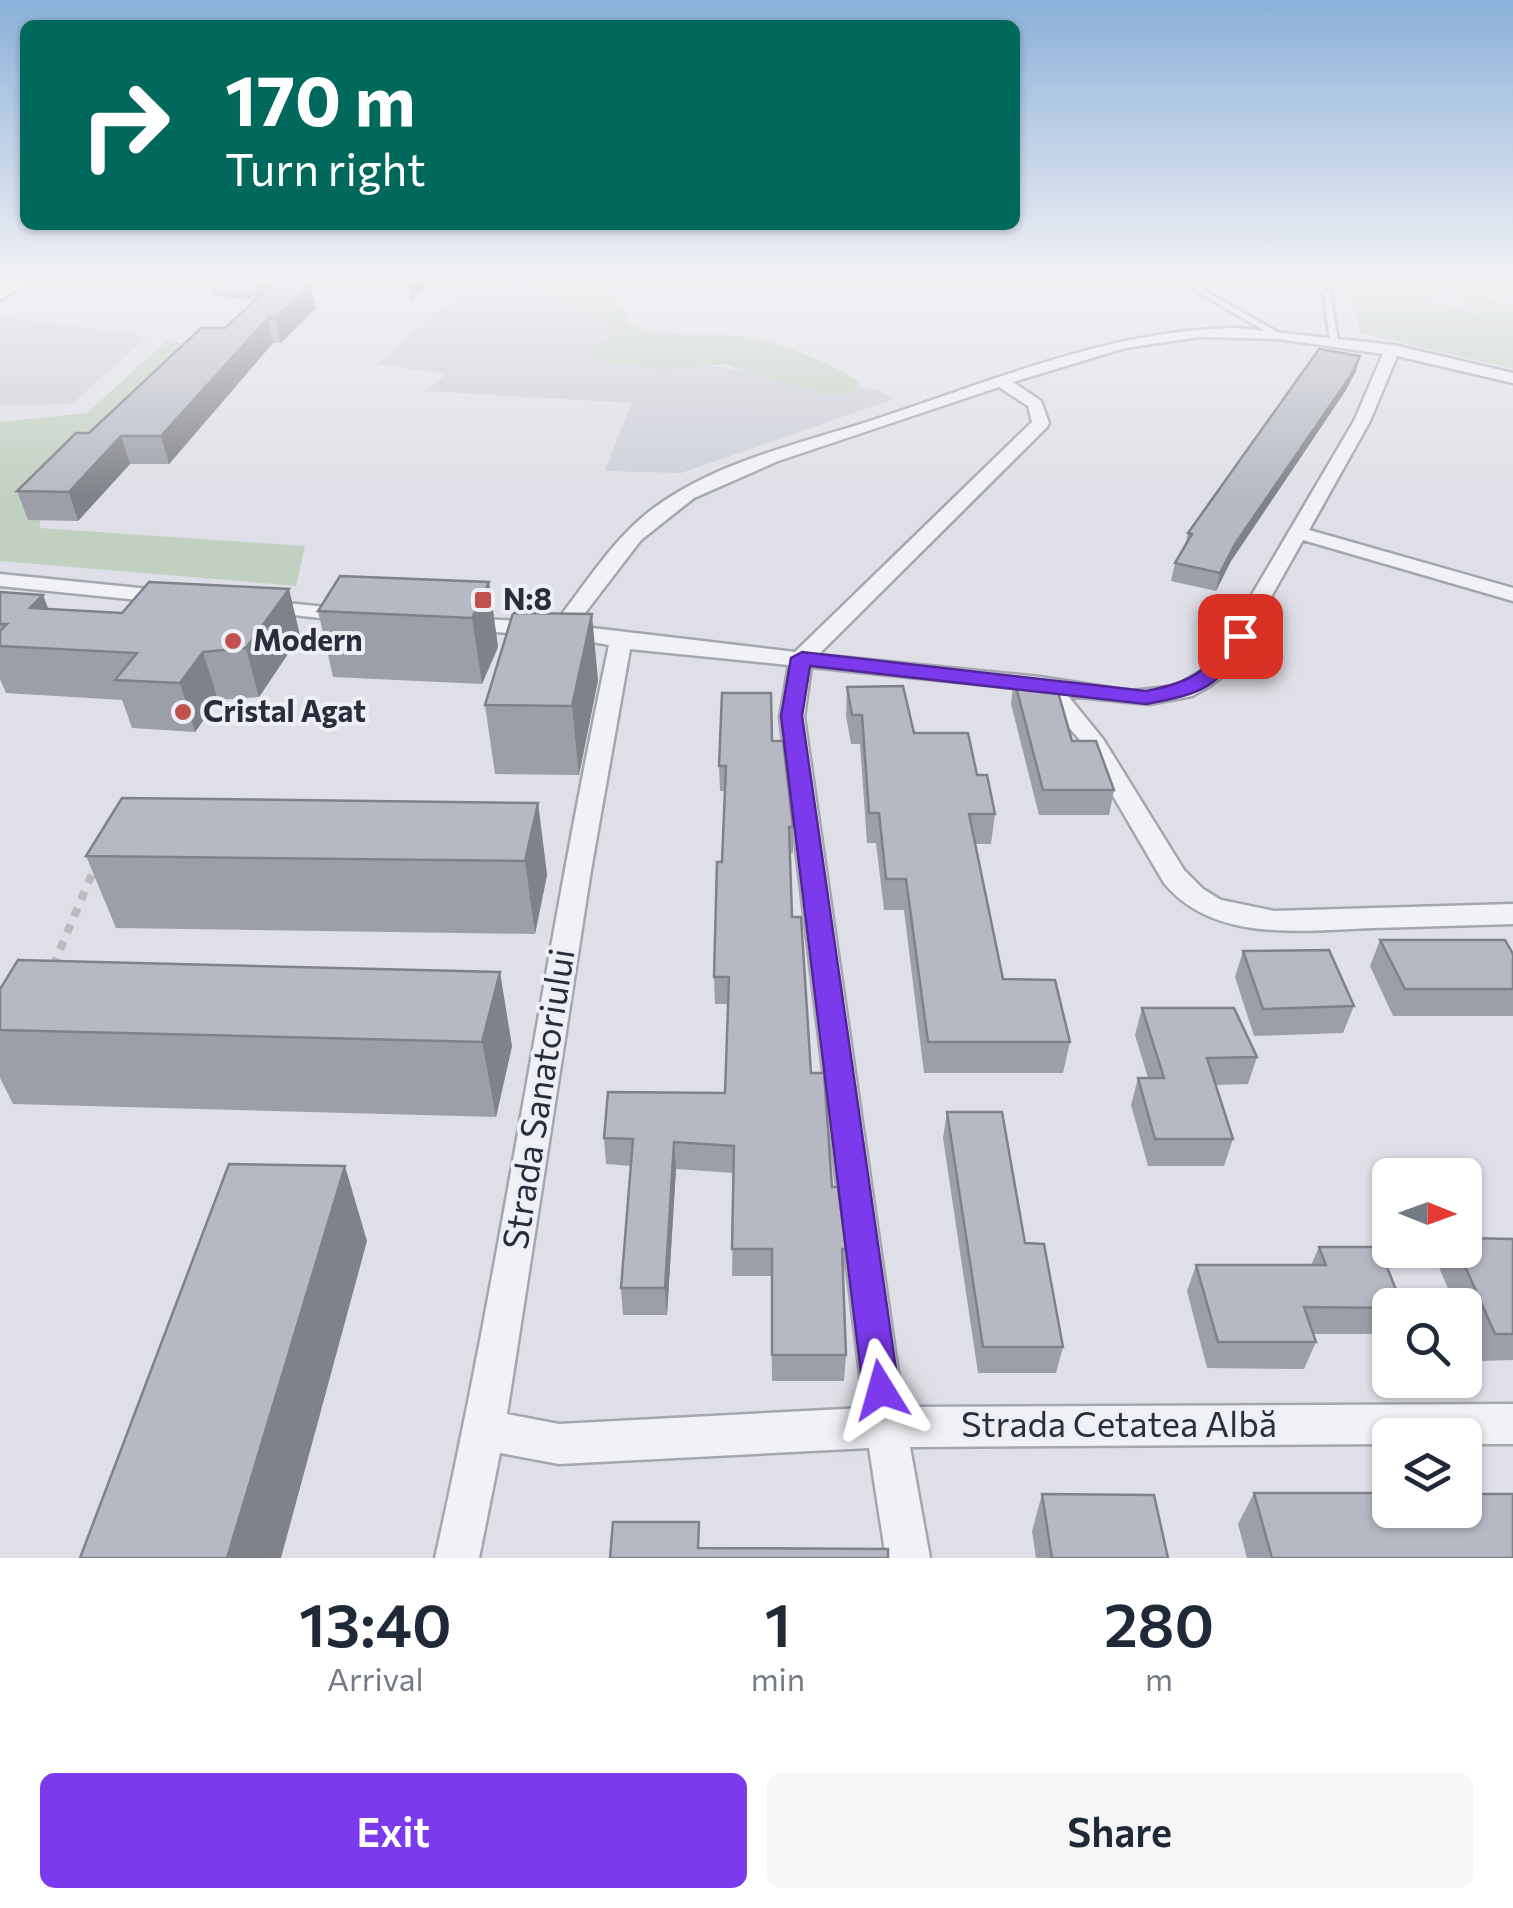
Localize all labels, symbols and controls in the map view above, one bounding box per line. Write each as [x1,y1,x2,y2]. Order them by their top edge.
text: 170 m [225,55,416,140]
icon: right [60,60,190,190]
text: Turn right [225,140,426,195]
place label: N:8 [503,579,552,616]
marker: N:8 [472,589,494,611]
pin [1198,594,1283,679]
icon: arrive [1213,609,1268,664]
place label: Modern [253,620,363,657]
marker: Modern [222,630,244,652]
place label: Cristal Agat [203,691,366,728]
marker: Cristal Agat [172,701,194,723]
street label: Strada Sanatoriului [492,945,582,1252]
north arrow [1372,1158,1482,1268]
map controls [1372,1158,1482,1528]
button: search [1372,1288,1482,1398]
position arrow [829,1338,933,1442]
street label: Strada Cetatea Albă [961,1401,1277,1444]
button: layers [1372,1418,1482,1528]
text: 13:40 [299,1586,452,1659]
text: 1 [765,1586,791,1659]
text: 280 [1104,1586,1214,1659]
text: Arrival [327,1658,424,1698]
text: min [751,1658,805,1698]
text: m [1145,1658,1173,1698]
button: Exit [40,1773,747,1888]
button: Share [767,1773,1473,1888]

